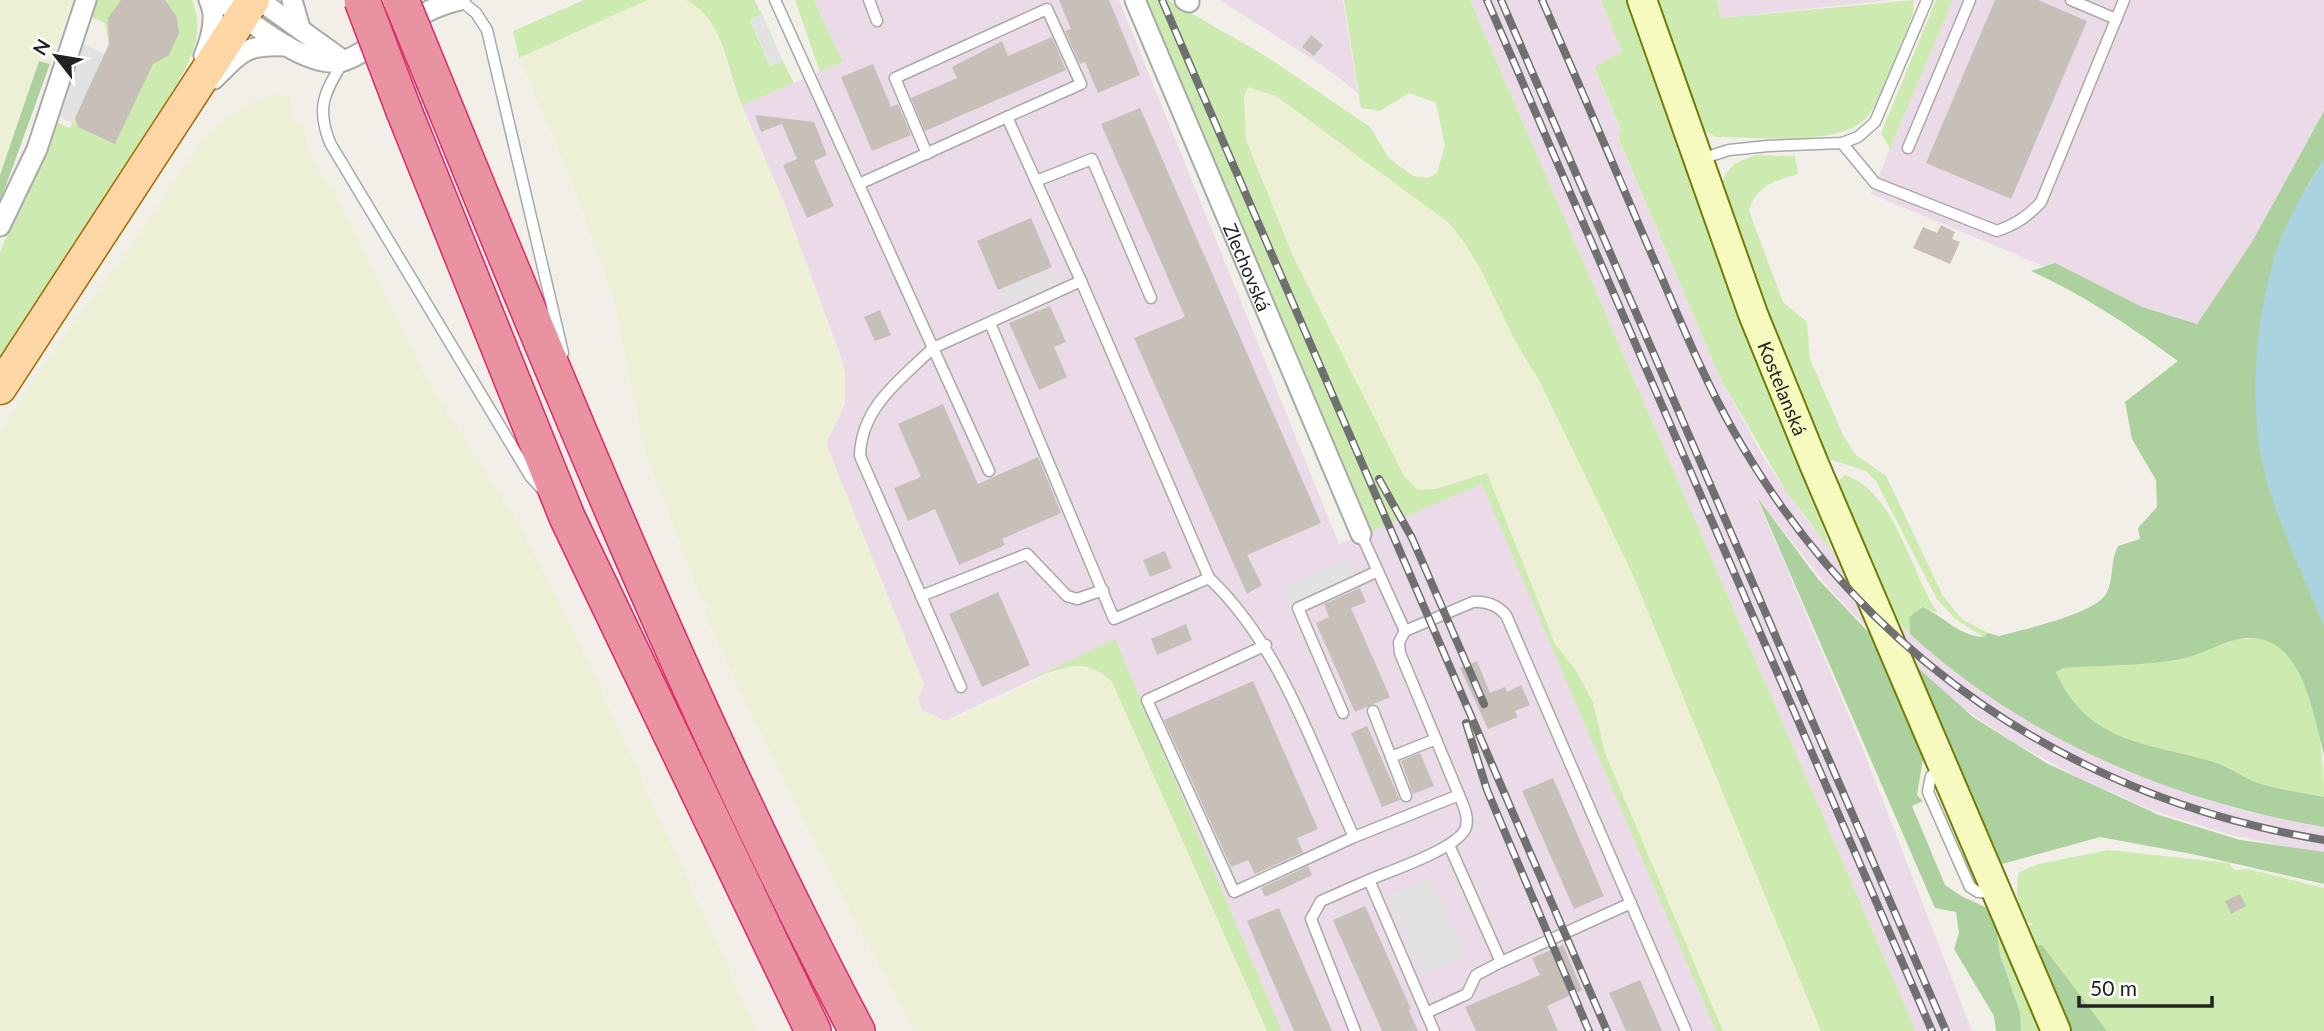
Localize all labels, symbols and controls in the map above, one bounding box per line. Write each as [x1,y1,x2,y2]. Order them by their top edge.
north arrow [21,21,91,91]
text: N [27,35,55,59]
street label: Zlechovská [1219,220,1277,314]
street label: Kostelanská [1754,338,1813,439]
scale bar [2079,964,2212,1008]
text: 50 m [2090,975,2137,1000]

